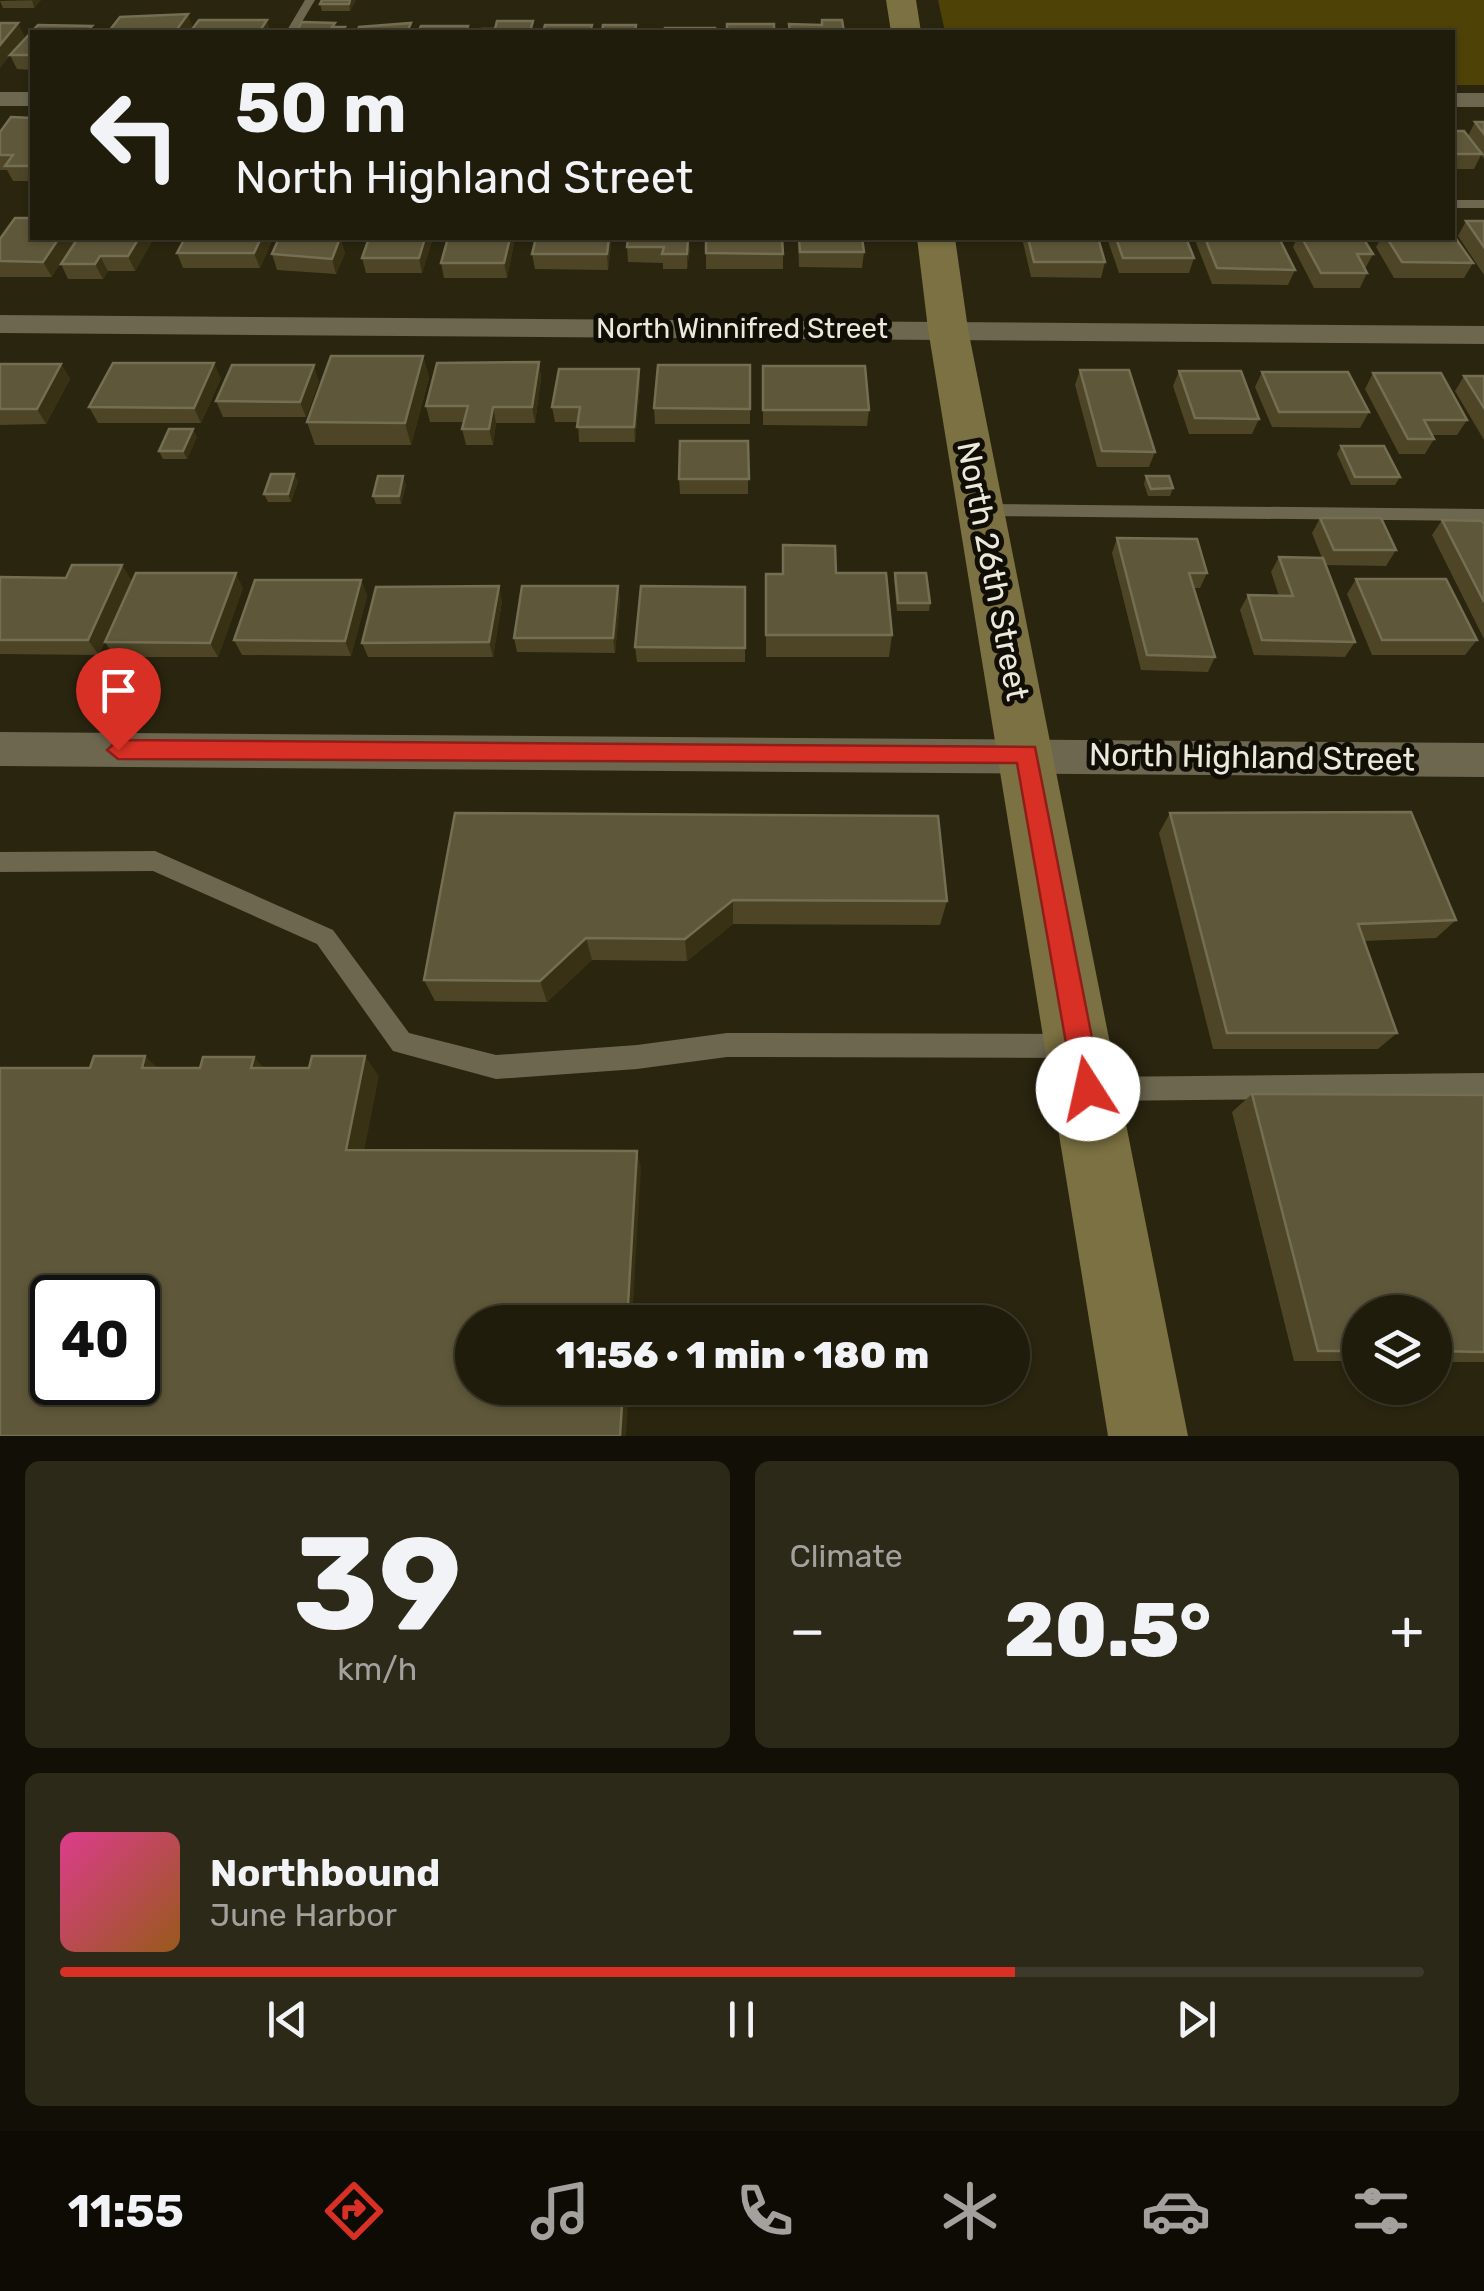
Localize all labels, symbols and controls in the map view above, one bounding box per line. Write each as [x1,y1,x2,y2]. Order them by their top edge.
text: 50 m [235,67,407,150]
icon: left [70,70,200,200]
text: North Highland Street [235,151,693,204]
street label: North Winnifred Street [596,312,888,345]
street label: North 26th Street [949,438,1037,704]
pin [76,648,161,751]
icon: arrive [91,663,146,718]
street label: North Highland Street [1089,735,1415,779]
position arrow [1036,1037,1140,1141]
speed limit sign: 40 [30,1275,160,1405]
map controls [1342,1295,1452,1405]
button: layers [1342,1295,1452,1405]
text: 11:56 · 1 min · 180 m [556,1332,929,1378]
text: 39 [293,1507,462,1662]
text: Climate [790,1537,903,1575]
text: 20.5° [1004,1586,1211,1675]
text: − [790,1598,825,1663]
text: + [1390,1598,1424,1663]
text: km/h [337,1650,417,1688]
text: Northbound [210,1850,440,1896]
text: June Harbor [210,1896,397,1934]
icon: previous [260,1992,315,2047]
icon: pause [714,1992,769,2047]
icon: next [1169,1992,1224,2047]
icon: directions [319,2176,389,2246]
icon: music [525,2176,595,2246]
icon: phone [730,2176,800,2246]
icon: climate [935,2176,1005,2246]
icon: car [1141,2176,1211,2246]
icon: filters [1346,2176,1416,2246]
text: 11:55 [68,2185,184,2238]

